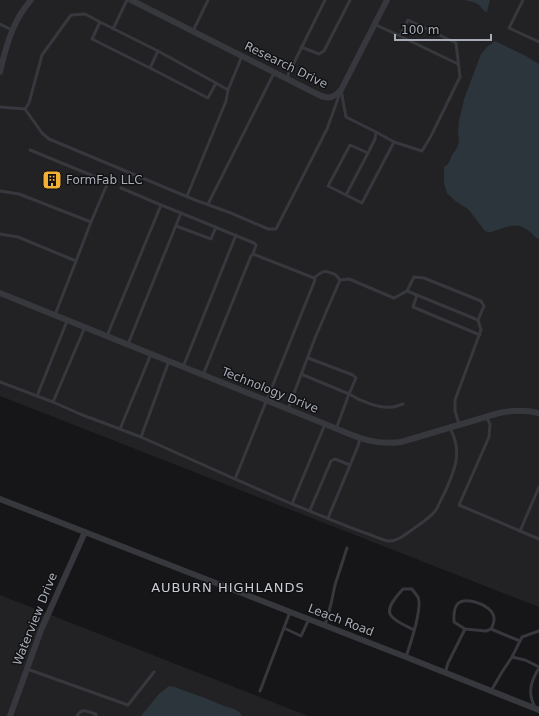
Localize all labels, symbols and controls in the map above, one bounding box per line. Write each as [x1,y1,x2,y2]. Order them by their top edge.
scale bar [395,16,491,42]
text: 100 m [401,23,439,37]
street label: Research Drive [242,39,330,91]
building icon: FormFab LLC [41,169,63,191]
place label: FormFab LLC [66,173,143,187]
street label: Technology Drive [219,364,320,416]
street label: Waterview Drive [10,571,60,667]
district label: AUBURN HIGHLANDS [151,580,305,595]
street label: Leach Road [306,601,376,639]

